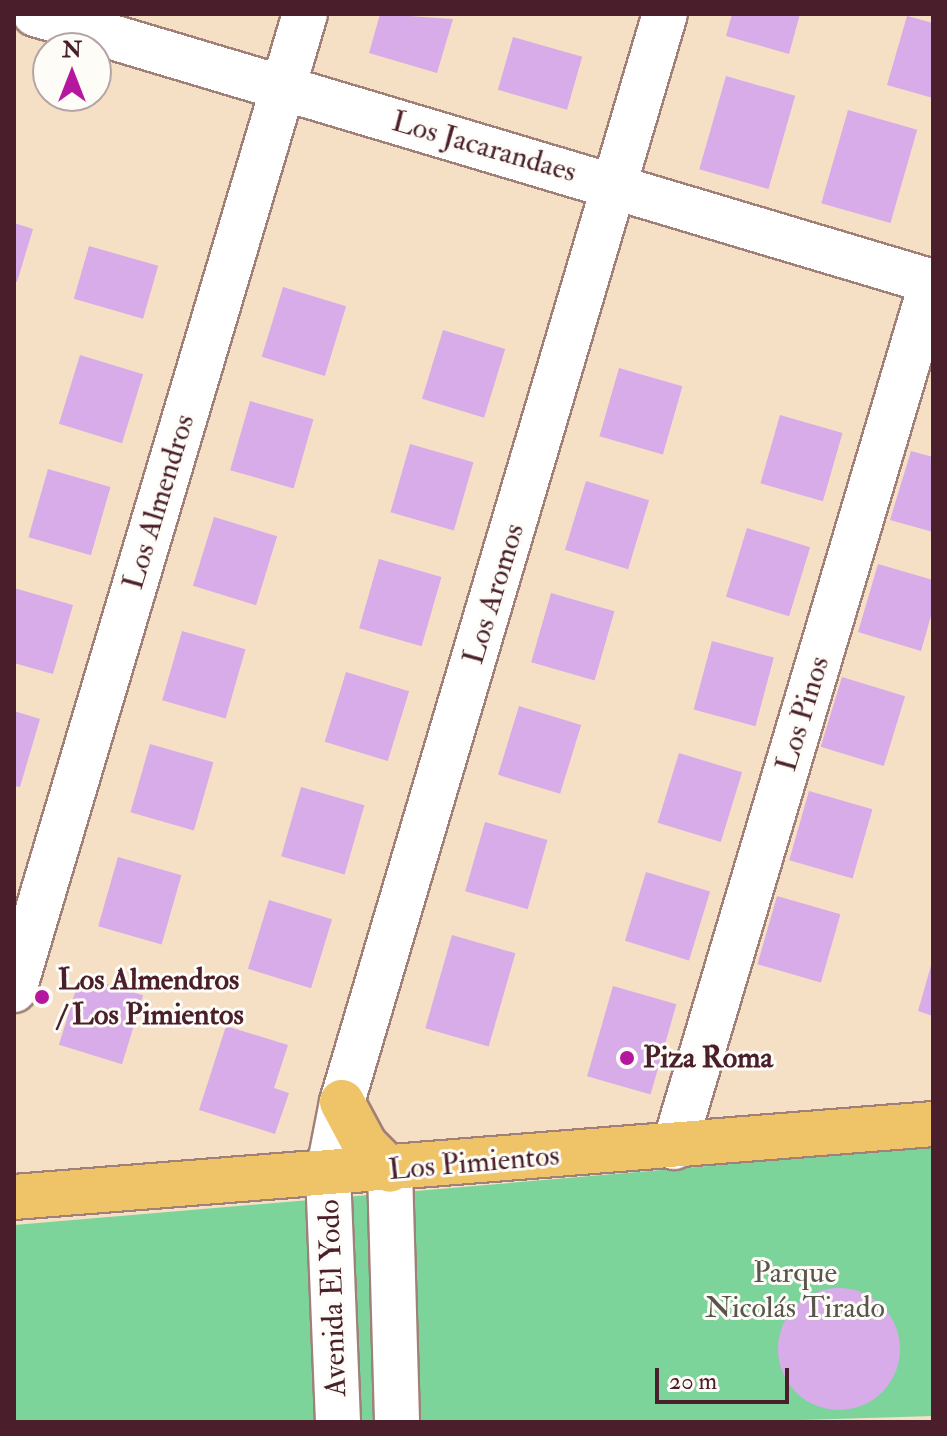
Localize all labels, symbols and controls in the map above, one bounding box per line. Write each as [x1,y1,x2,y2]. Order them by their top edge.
north arrow [32,32,112,112]
text: N [62,36,82,64]
street label: Los Jacarandaes [388,104,580,190]
street label: Los Almendros [115,410,203,594]
street label: Los Aromos [456,519,532,669]
street label: Los Pinos [768,652,838,776]
place label: Los Almendros / Los Pimientos [58,962,244,1032]
marker: Los Almendros / Los Pimientos [33,988,51,1006]
place label: Piza Roma [643,1040,773,1076]
marker: Piza Roma [618,1049,636,1067]
street label: Los Pimientos [387,1138,561,1188]
street label: Avenida El Yodo [312,1199,354,1397]
park label: Parque Nicolás Tirado [705,1255,885,1326]
scale bar [659,1352,793,1402]
text: 20 m [669,1366,717,1397]

